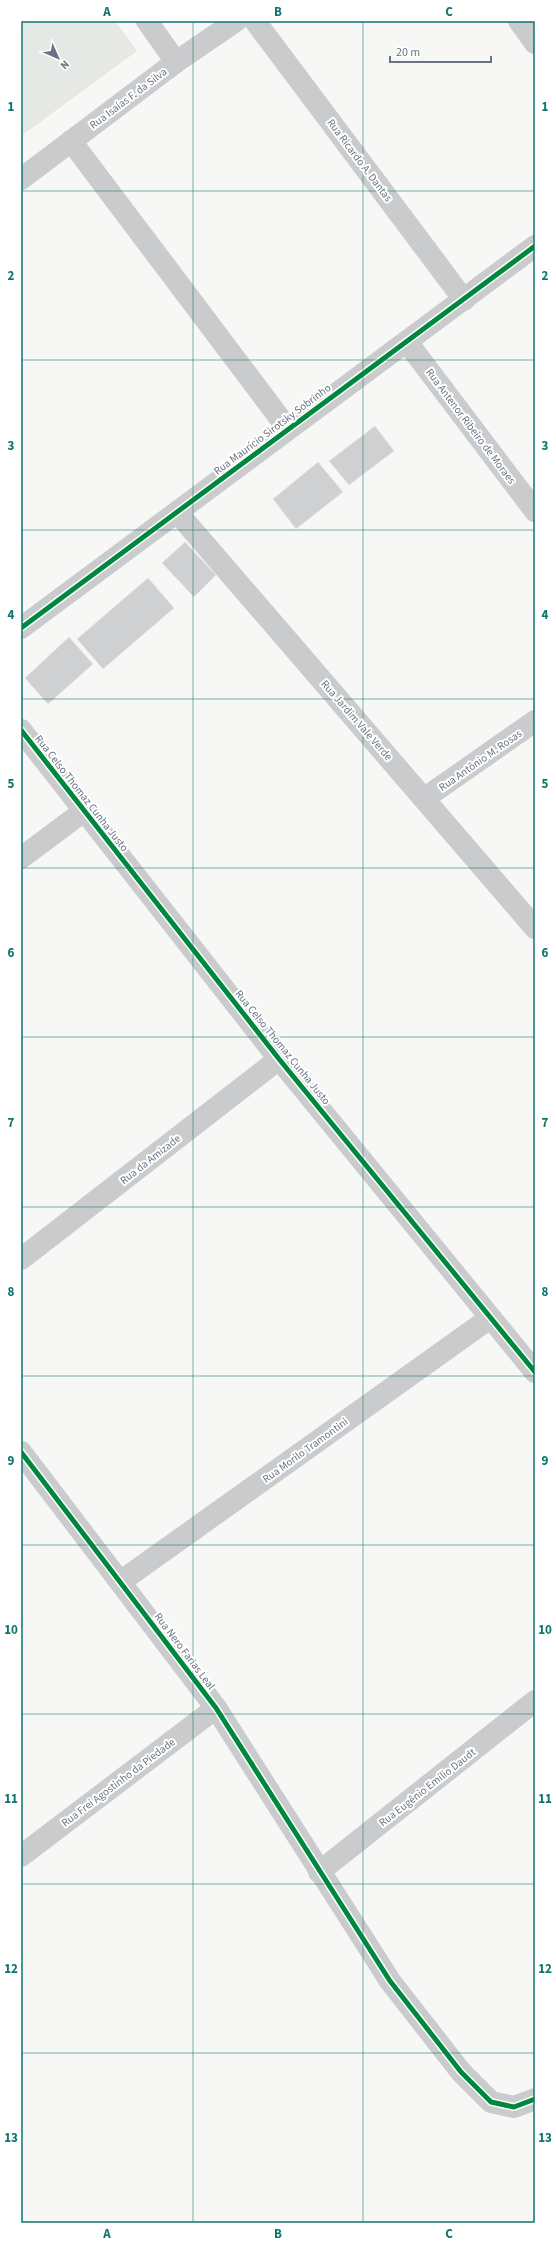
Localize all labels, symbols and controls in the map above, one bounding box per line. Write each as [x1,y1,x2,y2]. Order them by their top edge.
text: A [102,3,111,21]
text: B [274,3,282,21]
text: C [445,3,453,21]
north arrow [38,38,78,78]
scale bar [390,38,491,64]
text: 20 m [396,44,420,61]
text: N [57,57,73,73]
street label: Rua Isaías F. da Silva [87,64,170,132]
text: 1 [8,98,15,116]
text: 1 [542,98,549,116]
street label: Rua Ricardo A. Dantas [323,116,396,205]
text: 2 [8,267,15,285]
text: 2 [542,267,549,285]
street label: Rua Antenor Ribeiro de Moraes [422,365,519,487]
street label: Rua Maurício Sirotsky Sobrinho [211,380,334,479]
text: 3 [8,437,15,455]
text: 3 [542,437,549,455]
text: 4 [8,606,15,624]
text: 4 [542,606,549,624]
street label: Rua Jardim Vale Verde [317,677,396,764]
street label: Rua Antônio M. Rosas [436,726,525,795]
street label: Rua Celso Thomaz Cunha Justo [31,732,132,855]
text: 5 [8,775,15,793]
text: 5 [542,775,549,793]
text: 6 [8,944,15,962]
text: 6 [542,944,549,962]
street label: Rua Celso Thomaz Cunha Justo [232,987,334,1108]
text: 7 [8,1114,15,1132]
text: 7 [542,1114,549,1132]
street label: Rua da Amizade [117,1131,184,1188]
text: 8 [8,1283,15,1301]
text: 8 [542,1283,549,1301]
street label: Rua Morilo Tramontini [260,1414,351,1486]
text: 9 [8,1452,15,1470]
text: 9 [542,1452,549,1470]
street label: Rua Nero Farias Leal [151,1610,219,1693]
text: 10 [4,1621,18,1639]
text: 10 [538,1621,552,1639]
street label: Rua Frei Agostinho da Piedade [58,1734,179,1830]
street label: Rua Eugênio Emílio Daudt [376,1745,479,1830]
text: 11 [4,1790,18,1808]
text: 11 [538,1790,552,1808]
text: 12 [4,1960,18,1978]
text: 12 [538,1960,552,1978]
text: 13 [4,2129,18,2147]
text: 13 [538,2129,552,2147]
text: A [102,2225,111,2243]
text: B [274,2225,282,2243]
text: C [445,2225,453,2243]

